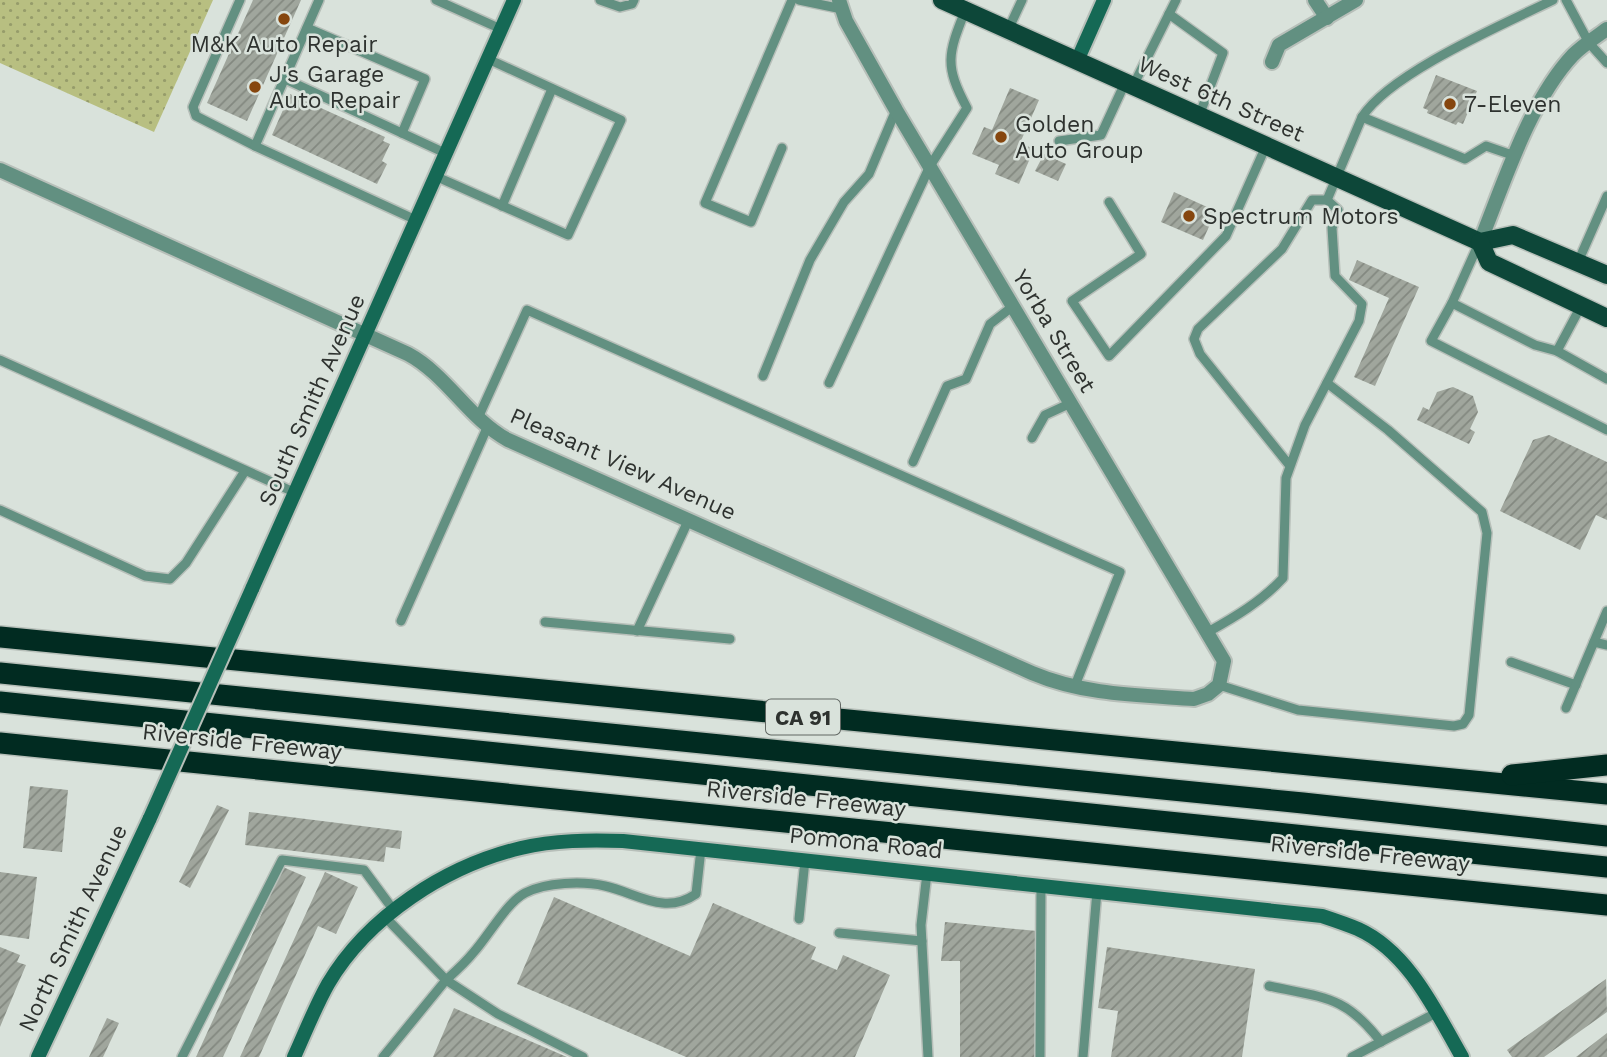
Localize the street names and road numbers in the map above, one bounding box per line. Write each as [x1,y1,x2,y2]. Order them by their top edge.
street label: West 6th Street [1134,50,1309,148]
street label: Yorba Street [1007,265,1101,398]
street label: South Smith Avenue [253,290,371,510]
street label: Pleasant View Avenue [506,402,740,526]
road number: CA 91 [766,700,840,734]
street label: Riverside Freeway [141,718,343,766]
street label: Riverside Freeway [705,775,907,823]
street label: North Smith Avenue [13,820,133,1036]
street label: Pomona Road [788,822,944,864]
street label: Riverside Freeway [1269,830,1471,878]

